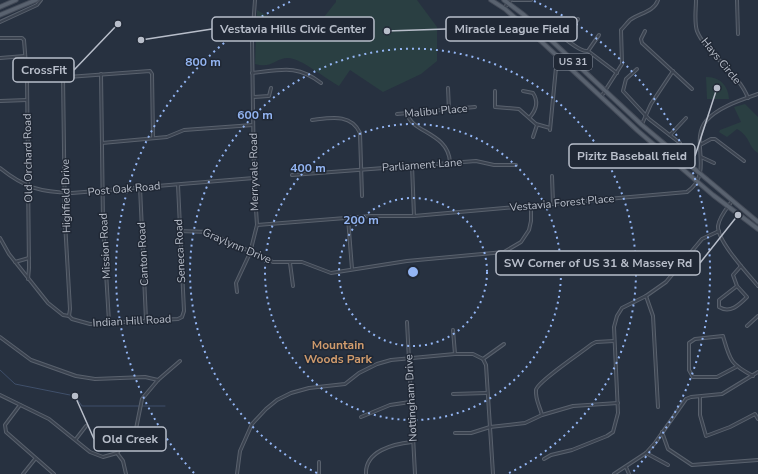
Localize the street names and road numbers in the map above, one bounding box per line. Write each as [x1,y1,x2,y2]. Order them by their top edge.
street label: Hays Circle [698,35,744,88]
road number: US 31 [554,54,592,70]
street label: Malibu Place [404,101,468,121]
street label: Old Orchard Road [20,113,36,203]
street label: Merryvale Road [246,133,262,211]
street label: Parliament Lane [381,155,463,175]
street label: Highfield Drive [58,159,74,233]
street label: Post Oak Road [87,178,161,200]
street label: Vestavia Forest Place [508,191,615,215]
street label: Mission Road [96,213,114,279]
street label: Seneca Road [171,219,189,283]
street label: Canton Road [134,222,152,286]
street label: Graylynn Drive [200,225,274,267]
street label: Indian Hill Road [92,311,172,331]
street label: Nottingham Drive [401,354,421,442]

